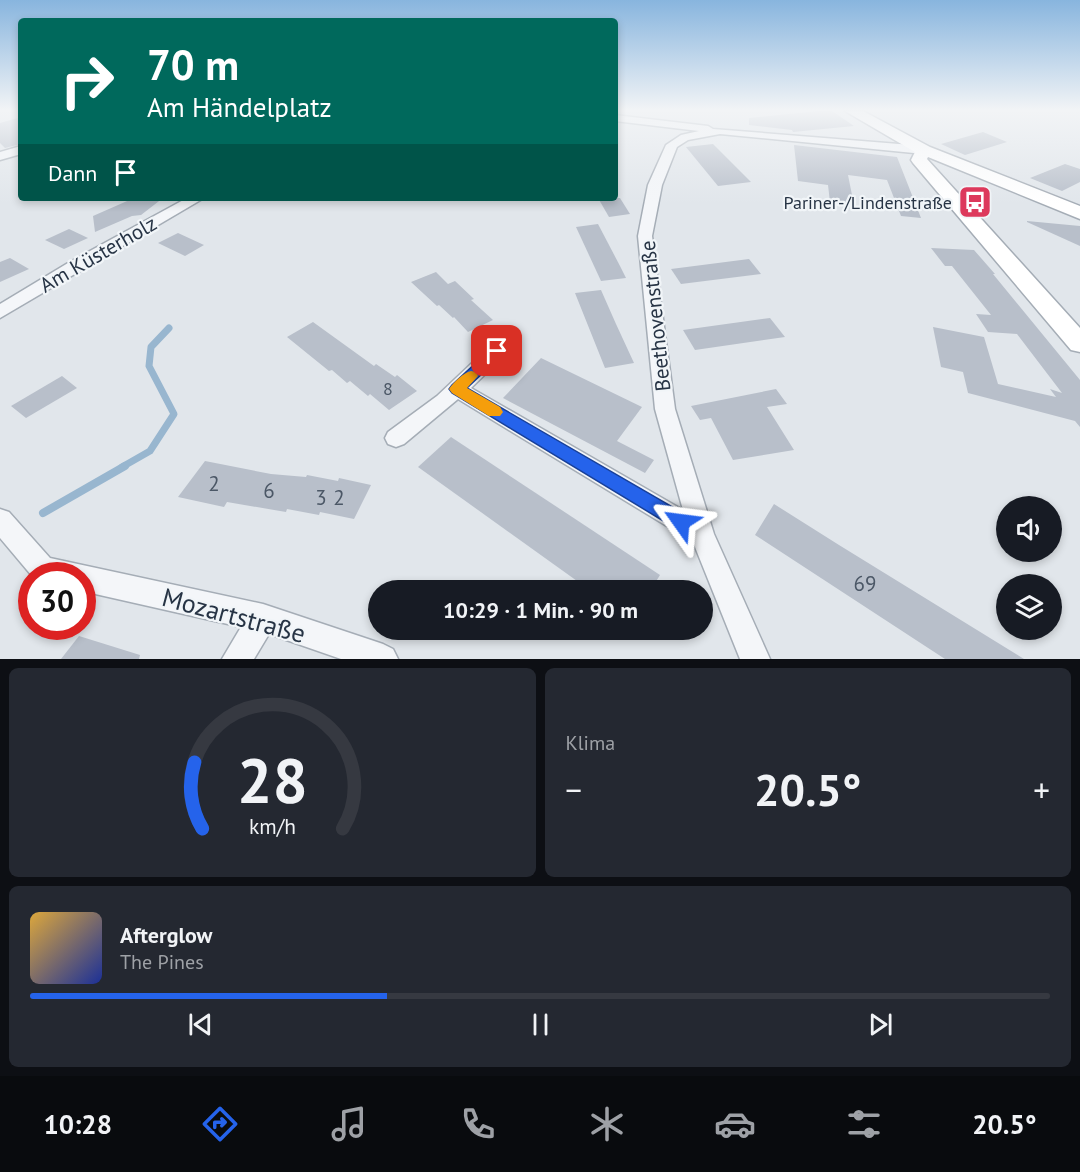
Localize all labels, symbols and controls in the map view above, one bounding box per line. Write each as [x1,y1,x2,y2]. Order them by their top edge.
text: 70 m [147,37,239,92]
icon: right [48,42,126,120]
text: Am Händelplatz [147,90,331,124]
icon: arrive [109,156,142,189]
text: Dann [48,159,97,187]
bus stop icon: Pariner-/Lindenstraße [957,184,993,220]
place label: Pariner-/Lindenstraße [784,191,952,214]
street label: Am Küsterholz [35,210,161,298]
street label: Beethovenstraße [634,239,676,393]
pin [471,325,522,376]
icon: arrive [480,334,513,367]
house number: 8 [383,377,393,400]
house number: 2 [208,470,220,497]
house number: 6 [263,477,275,504]
house number: 3 [315,484,327,511]
house number: 2 [333,484,345,511]
position arrow [649,490,713,554]
map controls [996,496,1062,640]
button: sound [996,496,1062,562]
speed limit sign: 30 [18,562,96,640]
house number: 69 [854,570,876,597]
button: layers [996,574,1062,640]
street label: Mozartstraße [159,580,309,650]
text: 10:29 · 1 Min. · 90 m [443,596,638,624]
text: Klima [566,730,615,756]
text: 28 [237,739,308,820]
text: 20.5° [754,760,861,818]
text: − [566,768,582,811]
text: + [1033,768,1050,811]
text: km/h [249,813,296,841]
text: Afterglow [120,921,212,949]
text: The Pines [120,949,204,975]
icon: previous [184,1008,217,1041]
icon: pause [524,1008,557,1041]
icon: next [864,1008,897,1041]
icon: directions [199,1103,241,1145]
icon: music [328,1103,370,1145]
icon: phone [457,1103,499,1145]
icon: climate [586,1103,628,1145]
icon: car [714,1103,756,1145]
icon: filters [843,1103,885,1145]
text: 10:28 [43,1107,112,1141]
text: 20.5° [972,1107,1037,1141]

